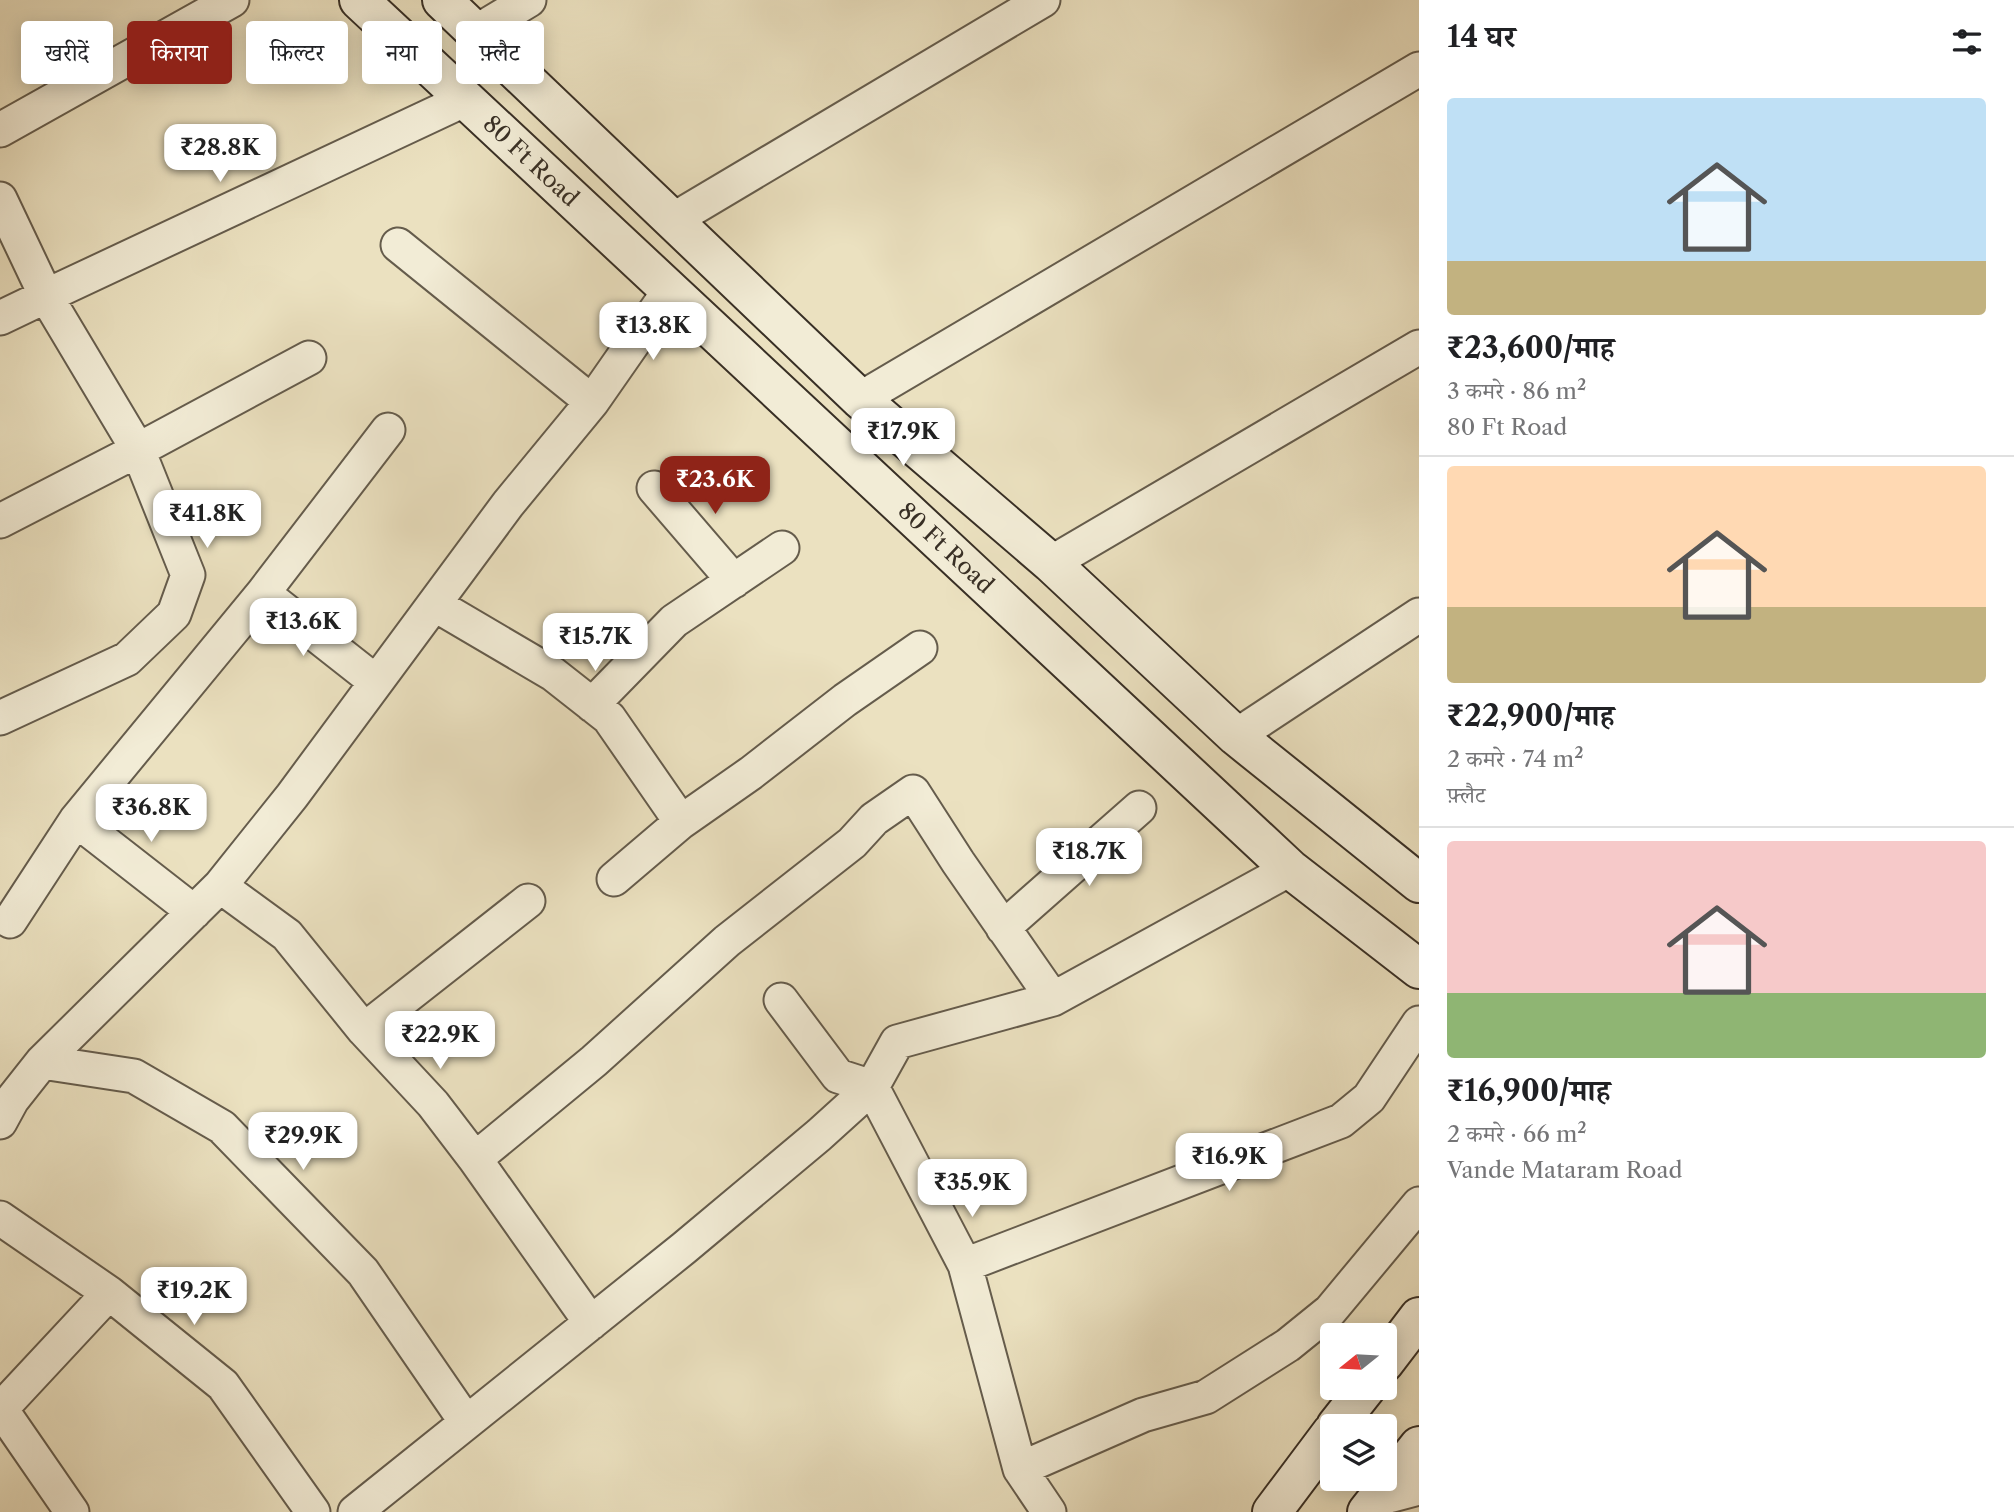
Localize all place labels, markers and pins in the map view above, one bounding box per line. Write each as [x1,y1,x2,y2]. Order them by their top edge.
pin: ₹28.8K [163,124,277,184]
pin: ₹13.8K [596,302,710,362]
pin: ₹17.9K [846,408,960,468]
pin: ₹23.6K [658,456,772,516]
pin: ₹41.8K [150,490,264,550]
pin: ₹13.6K [246,598,360,658]
pin: ₹15.7K [538,614,652,673]
pin: ₹36.8K [94,784,208,844]
pin: ₹18.7K [1032,828,1146,888]
pin: ₹22.9K [383,1012,497,1071]
pin: ₹29.9K [246,1112,360,1172]
pin: ₹16.9K [1172,1134,1286,1193]
pin: ₹35.9K [915,1160,1029,1219]
pin: ₹19.2K [137,1268,251,1327]

